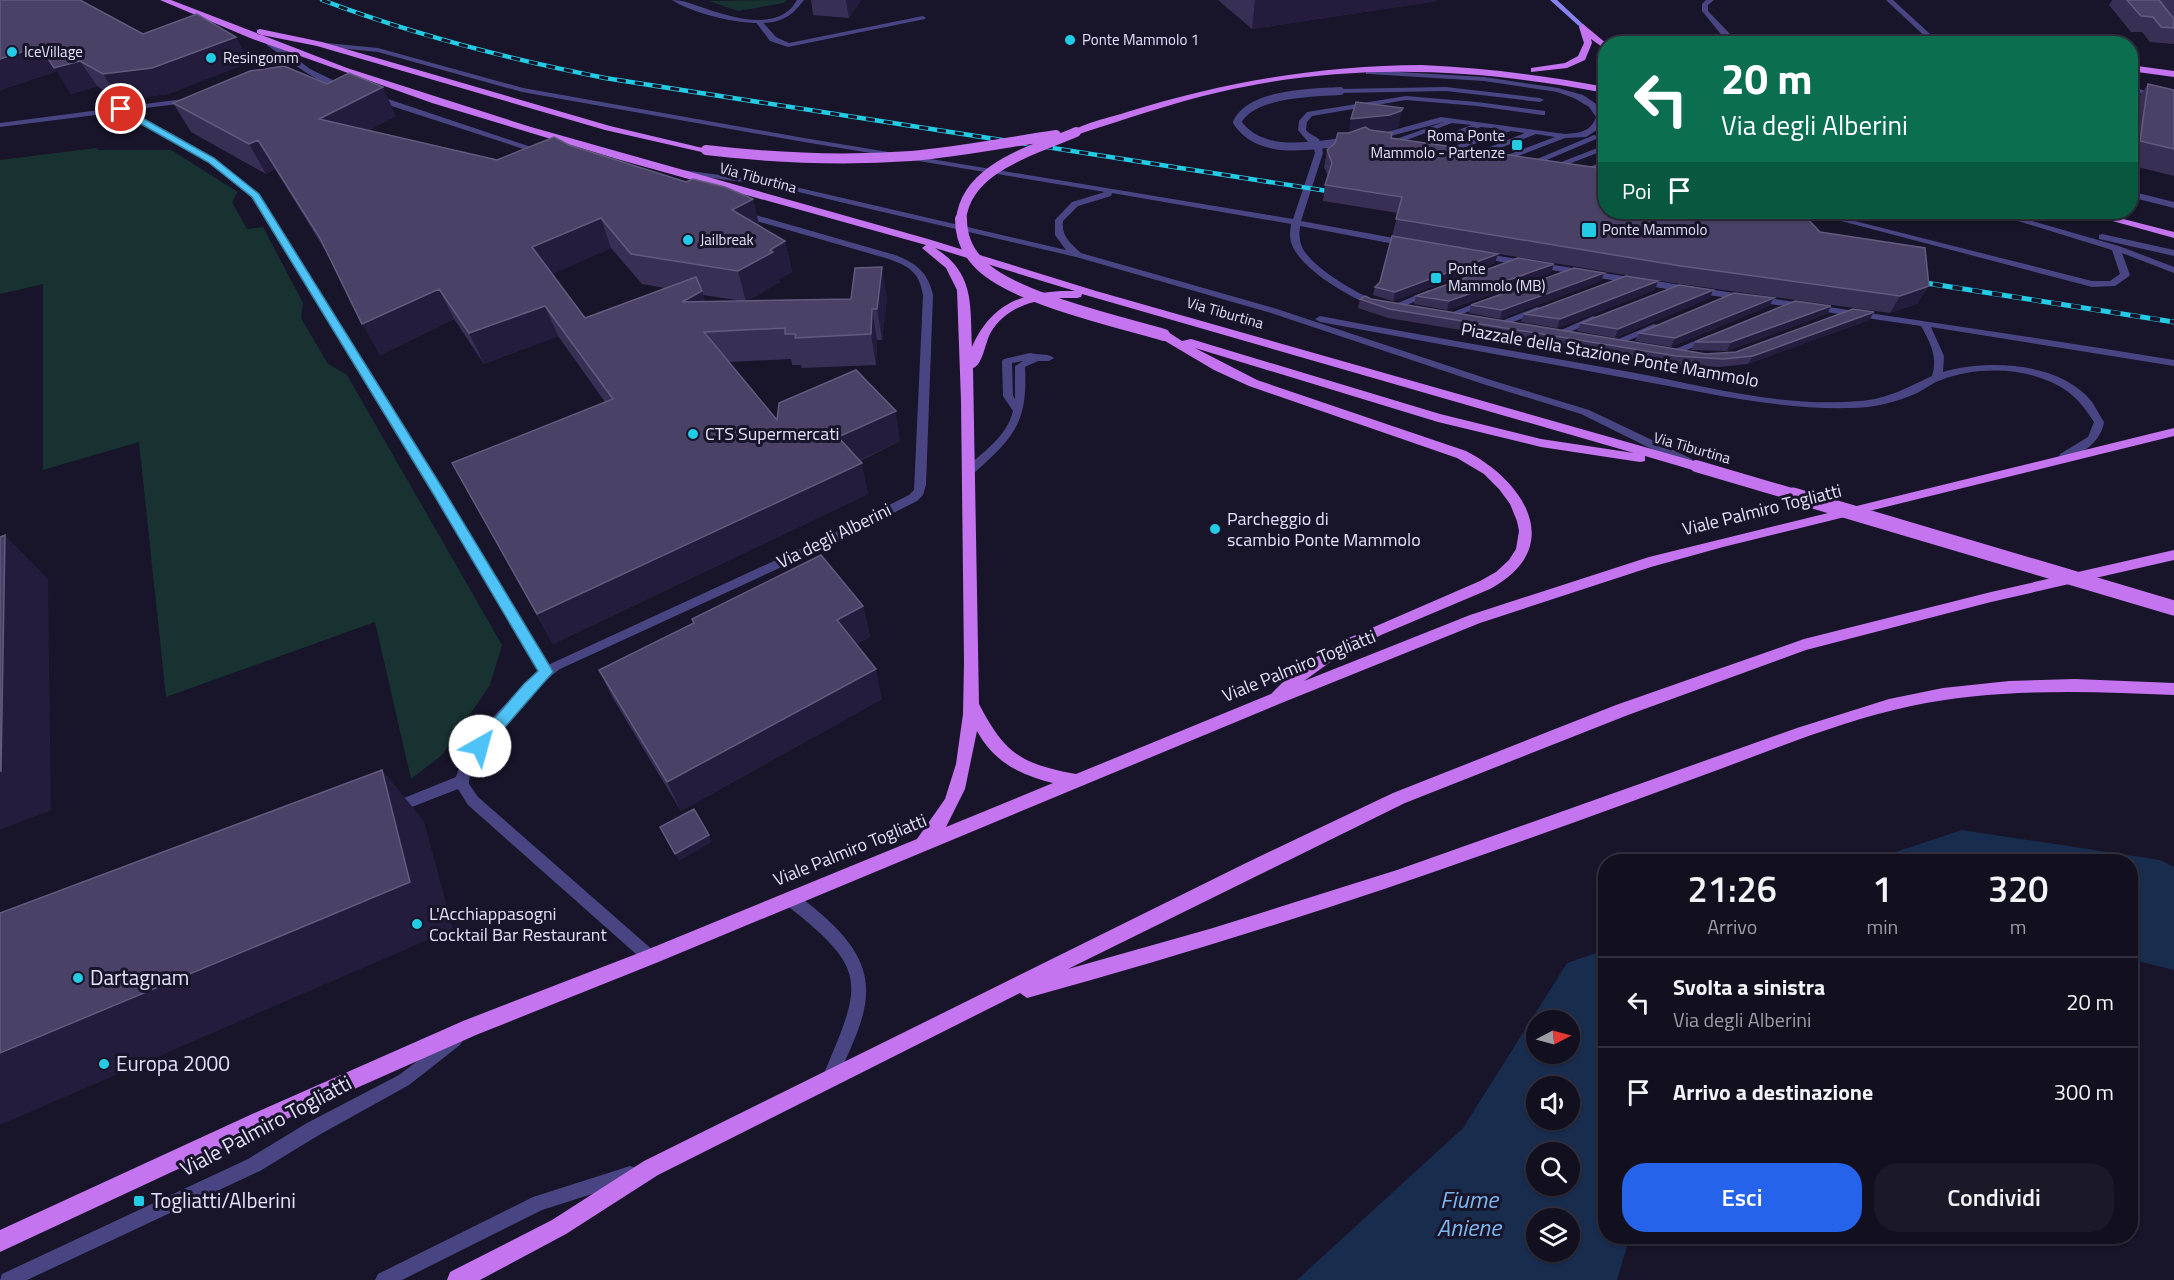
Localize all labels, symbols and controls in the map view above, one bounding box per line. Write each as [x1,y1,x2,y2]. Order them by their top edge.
place label: Ponte Mammolo 1 [1082,28,1199,51]
marker: Ponte Mammolo 1 [1063,33,1077,47]
place label: IceVillage [24,40,83,63]
marker: IceVillage [5,45,19,59]
place label: Resingomm [223,46,299,69]
text: 20 m [1721,46,1813,110]
marker: Resingomm [204,51,218,65]
icon: left [1622,60,1700,138]
pin [95,83,146,134]
icon: arrive [104,92,137,125]
text: Via degli Alberini [1721,104,1908,145]
place label: Roma Ponte Mammolo - Partenze [1371,124,1505,164]
marker: Roma Ponte Mammolo - Partenze [1510,138,1524,152]
street label: Via Tiburtina [717,156,800,199]
text: Poi [1622,174,1651,208]
icon: arrive [1663,174,1696,207]
place label: Ponte Mammolo [1602,218,1707,241]
marker: Ponte Mammolo [1580,221,1598,239]
place label: Jailbreak [700,228,754,251]
marker: Jailbreak [681,233,695,247]
place label: Ponte Mammolo (MB) [1448,257,1546,297]
marker: Ponte Mammolo (MB) [1429,271,1443,285]
street label: Via Tiburtina [1184,291,1267,335]
street label: Piazzale della Stazione Ponte Mammolo [1459,315,1761,394]
place label: CTS Supermercati [705,420,839,447]
street label: Via Tiburtina [1651,426,1734,470]
marker: CTS Supermercati [686,427,700,441]
street label: Viale Palmiro Togliatti [1679,477,1844,542]
street label: Via degli Alberini [772,496,896,575]
place label: Parcheggio di scambio Ponte Mammolo [1227,505,1421,553]
marker: Parcheggio di scambio Ponte Mammolo [1208,522,1222,536]
street label: Viale Palmiro Togliatti [1218,622,1380,709]
position arrow [448,714,512,778]
street label: Viale Palmiro Togliatti [769,806,931,893]
text: 21:26 [1688,861,1777,916]
text: 1 [1872,861,1892,916]
text: 320 [1988,861,2048,916]
place label: L'Acchiappasogni Cocktail Bar Restaurant [429,900,607,948]
text: Arrivo [1707,911,1757,942]
text: min [1866,911,1898,942]
text: m [2010,911,2026,942]
marker: L'Acchiappasogni Cocktail Bar Restaurant [410,917,424,931]
place label: Dartagnam [90,961,189,993]
text: Svolta a sinistra [1673,970,1825,1004]
marker: Dartagnam [71,971,85,985]
text: 20 m [2066,985,2114,1019]
icon: left [1622,986,1655,1019]
text: Via degli Alberini [1673,1004,1811,1035]
north arrow [1526,1010,1580,1064]
map controls [1526,1010,1580,1262]
place label: Europa 2000 [116,1047,230,1079]
marker: Europa 2000 [97,1057,111,1071]
street label: Viale Palmiro Togliatti [174,1066,357,1184]
text: Arrivo a destinazione [1673,1075,1873,1109]
text: 300 m [2054,1075,2114,1109]
button: sound [1526,1076,1580,1130]
icon: arrive [1622,1076,1655,1109]
button: search [1526,1142,1580,1196]
button: Esci [1622,1163,1862,1232]
button: Condividi [1874,1163,2114,1232]
water label: Fiume Aniene [1437,1181,1503,1245]
place label: Togliatti/Alberini [151,1184,296,1216]
marker: Togliatti/Alberini [132,1194,146,1208]
button: layers [1526,1208,1580,1262]

